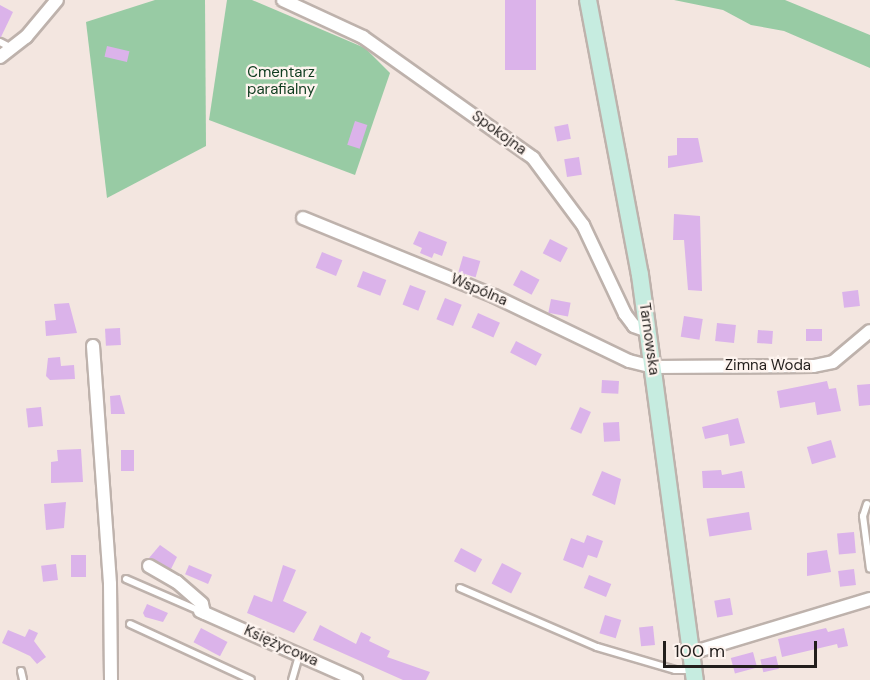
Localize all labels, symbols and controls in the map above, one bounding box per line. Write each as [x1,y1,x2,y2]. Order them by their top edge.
park label: Cmentarz parafialny [247,63,315,98]
street label: Spokojna [468,107,530,159]
street label: Wspólna [448,270,510,310]
street label: Tarnowska [635,302,663,376]
street label: Zimna Woda [725,357,811,375]
street label: Księżycowa [241,622,321,670]
scale bar [666,629,820,667]
text: 100 m [674,639,725,663]

